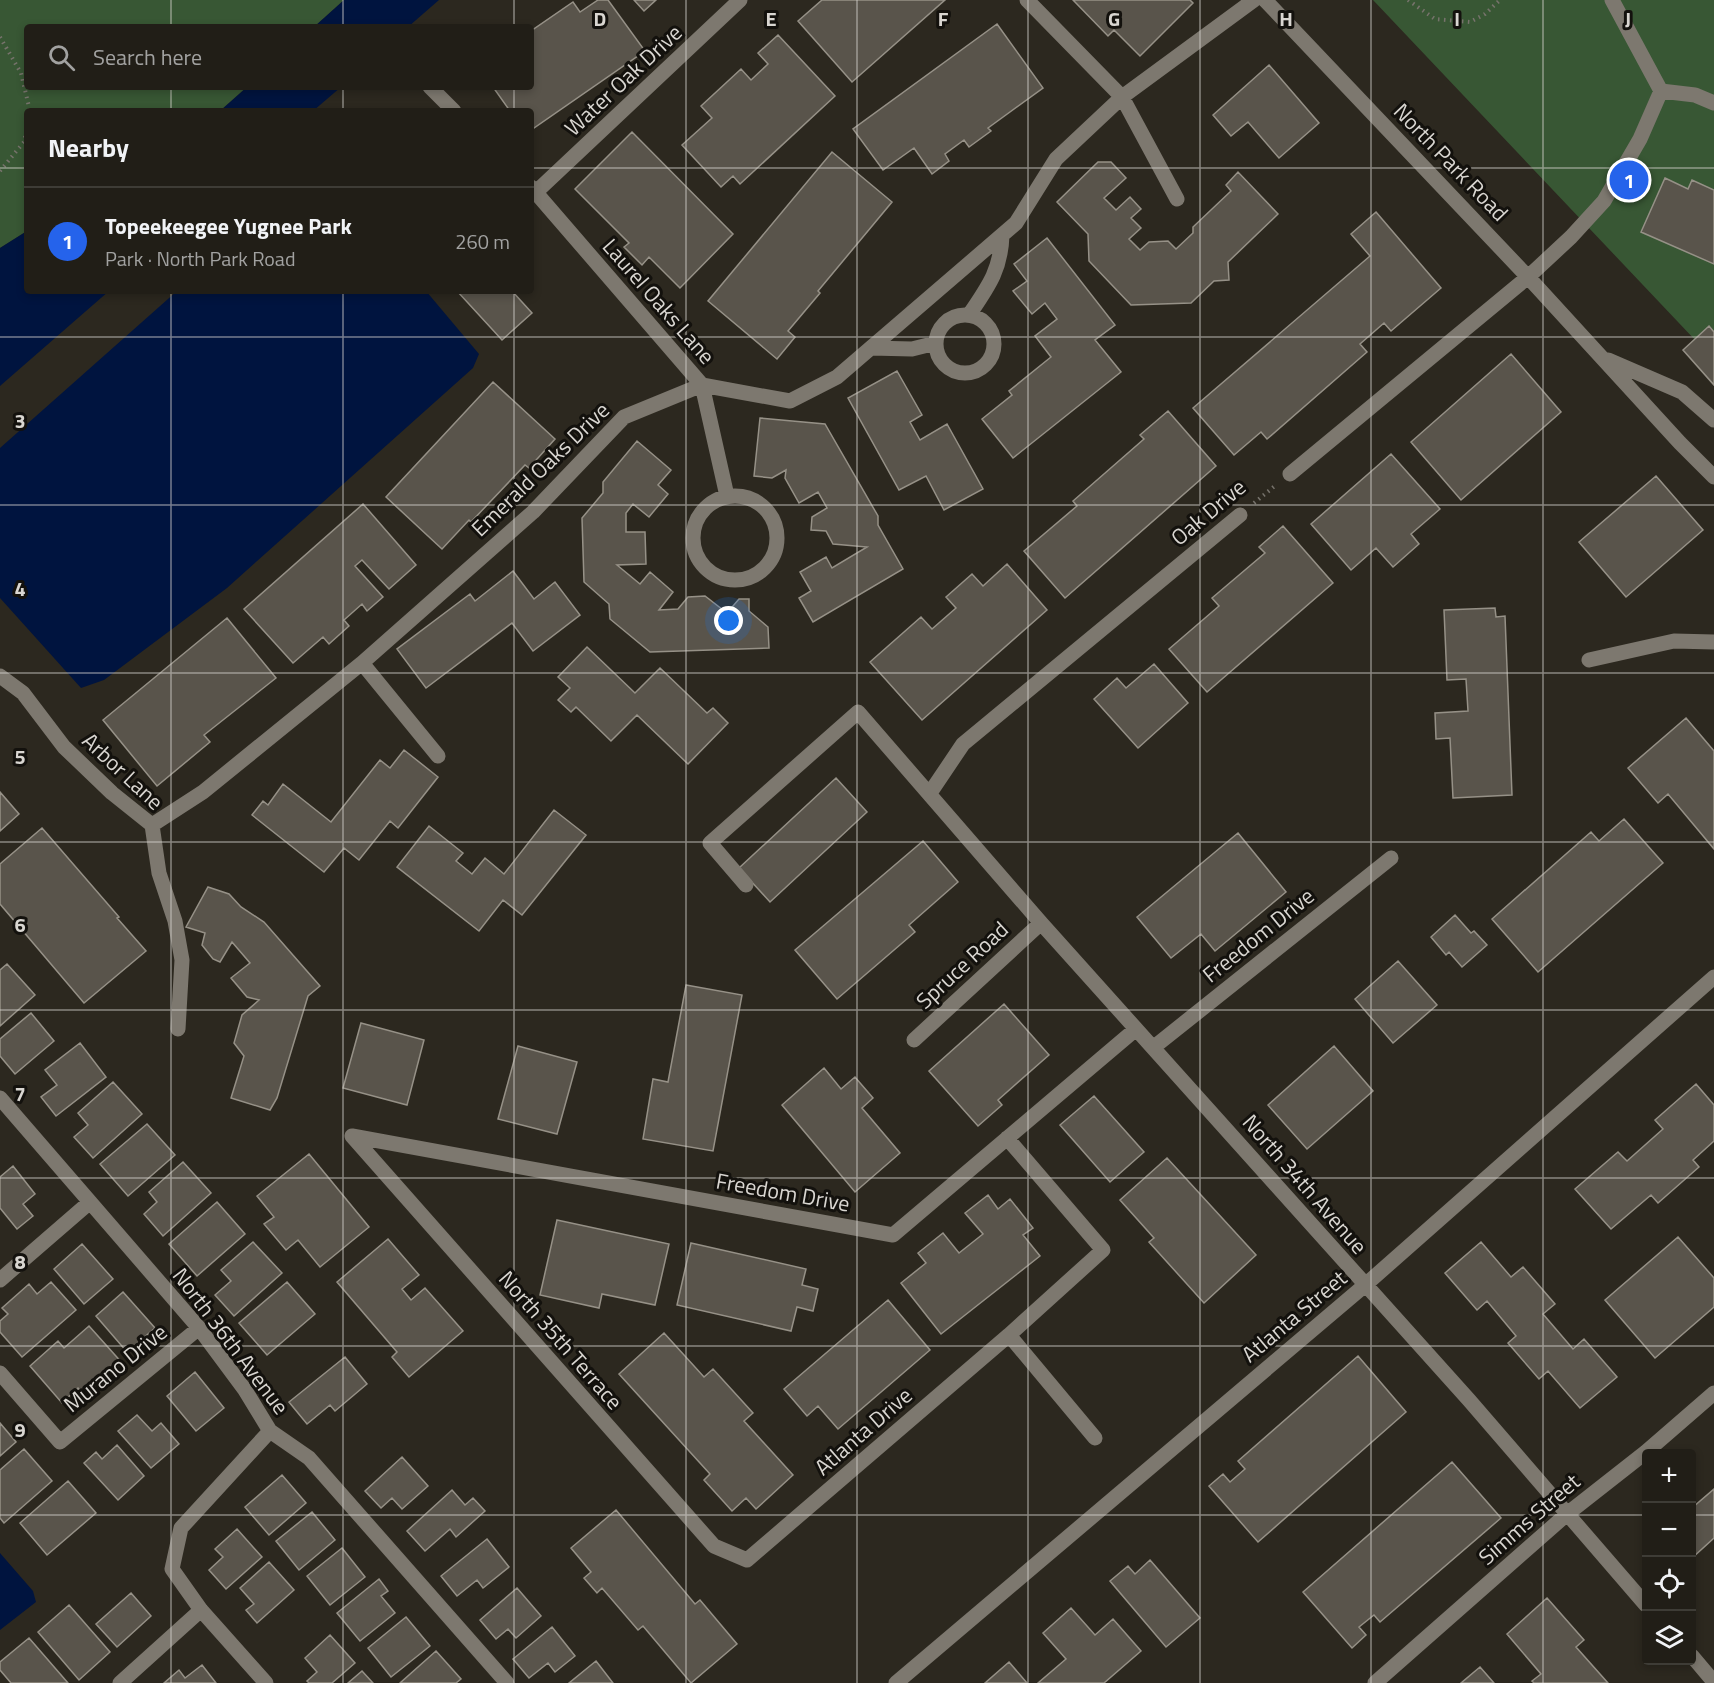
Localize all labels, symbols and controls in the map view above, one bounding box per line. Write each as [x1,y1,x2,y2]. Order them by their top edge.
text: E [765,3,777,34]
text: F [938,3,949,34]
text: G [1108,3,1120,34]
text: H [1279,3,1293,34]
text: I [1454,3,1460,34]
text: J [1625,3,1631,34]
street label: Water Oak Drive [559,19,687,141]
search box [24,24,534,90]
text: Search here [93,40,202,74]
icon: search [45,41,78,74]
street label: North Park Road [1386,95,1516,229]
text: Nearby [48,128,129,167]
pin: 1 [1610,158,1648,202]
text: Topeekeegee Yugnee Park [105,209,352,243]
text: 1 [62,226,73,257]
text: 260 m [455,226,510,257]
street label: Laurel Oaks Lane [595,230,723,372]
text: Park · North Park Road [105,243,295,274]
street label: Emerald Oaks Drive [463,394,617,544]
text: 3 [14,405,26,436]
street label: Oak Drive [1163,470,1253,554]
text: 4 [14,573,26,604]
your location [714,606,743,635]
street label: Arbor Lane [75,724,171,818]
text: 5 [14,741,26,772]
street label: Freedom Drive [1195,879,1321,991]
text: 6 [14,909,26,940]
street label: Spruce Road [908,913,1016,1017]
text: 7 [14,1078,26,1109]
street label: North 34th Avenue [1234,1106,1376,1262]
street label: Freedom Drive [713,1164,853,1220]
text: 8 [14,1246,26,1277]
street label: North 36th Avenue [164,1260,298,1422]
street label: Atlanta Street [1234,1261,1354,1370]
street label: North 35th Terrace [491,1263,631,1417]
street label: Murano Drive [56,1315,174,1421]
street label: Atlanta Drive [807,1379,919,1483]
text: 9 [14,1414,26,1445]
map controls [1642,1449,1696,1665]
button: + [1642,1449,1696,1503]
street label: Simms Street [1471,1465,1588,1573]
button: − [1642,1503,1696,1557]
button: locate [1642,1557,1696,1611]
button: layers [1642,1611,1696,1665]

